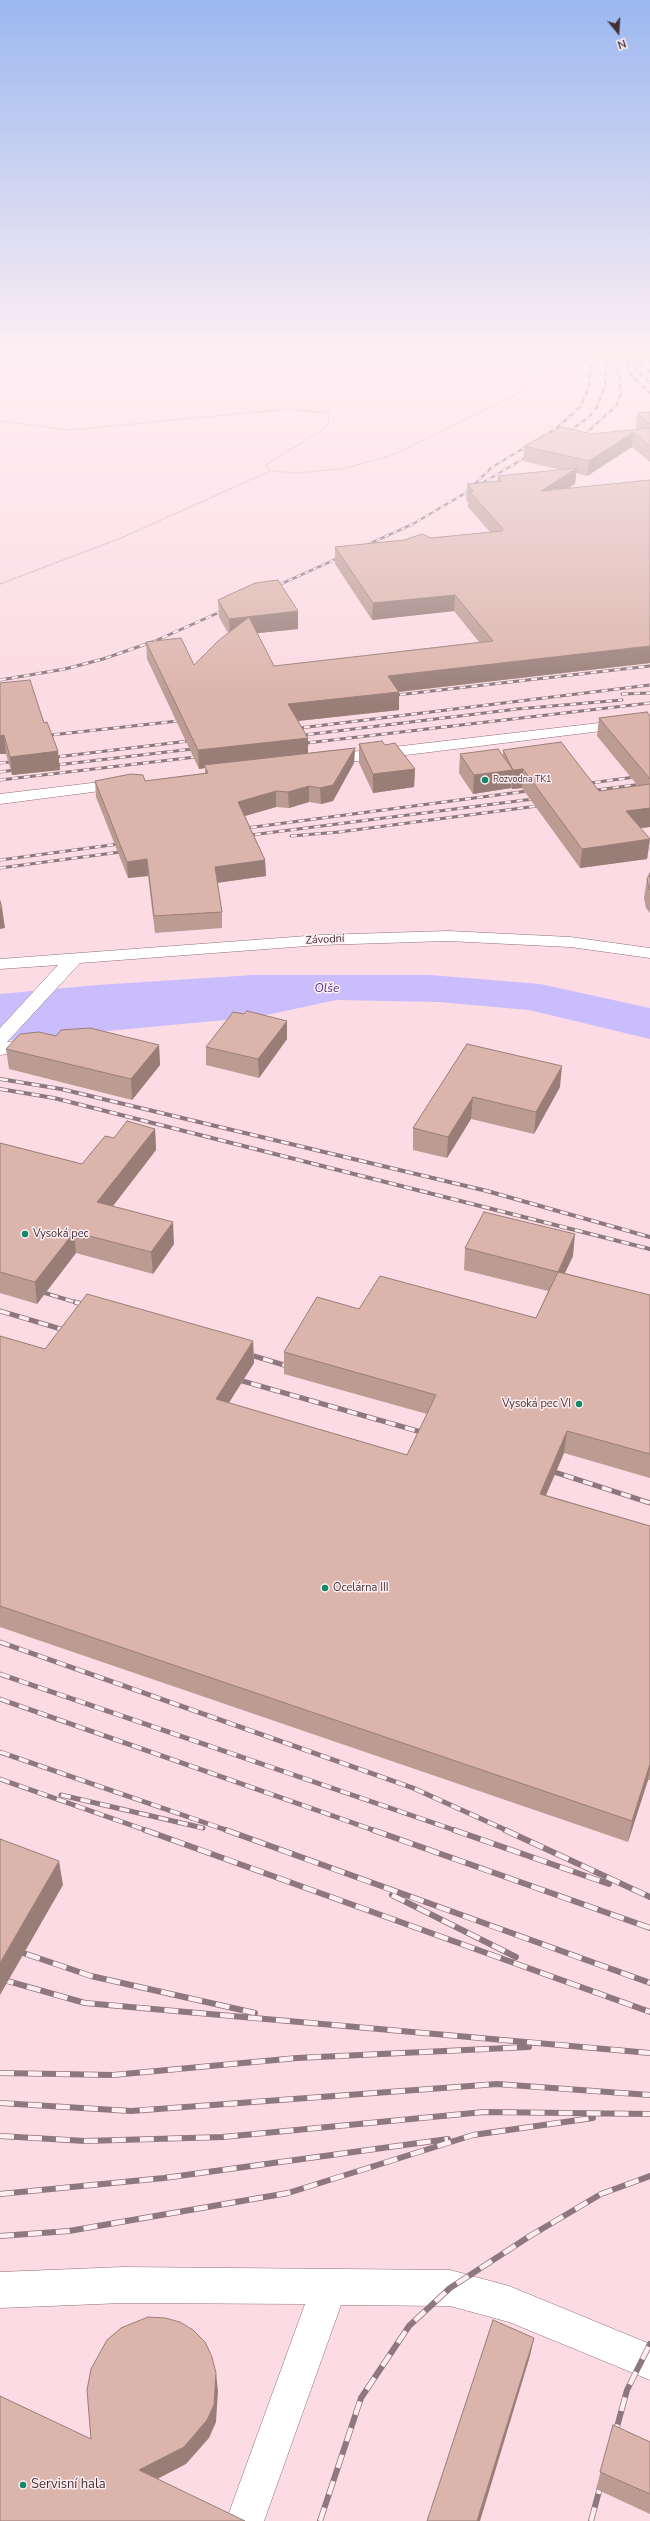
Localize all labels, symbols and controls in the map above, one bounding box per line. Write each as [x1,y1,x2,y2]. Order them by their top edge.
north arrow [598,12,638,52]
text: N [616,35,628,52]
marker: Rozvodna TK1 [480,775,490,785]
place label: Rozvodna TK1 [493,775,551,785]
street label: Závodní [305,932,345,948]
water label: Olše [315,982,339,996]
place label: Vysoká pec [33,1227,89,1241]
marker: Vysoká pec [20,1229,30,1239]
place label: Vysoká pec VI [502,1397,571,1411]
marker: Vysoká pec VI [574,1399,584,1409]
place label: Ocelárna III [333,1581,389,1595]
marker: Ocelárna III [320,1583,330,1593]
place label: Servisní hala [31,2477,106,2493]
marker: Servisní hala [18,2480,28,2490]

